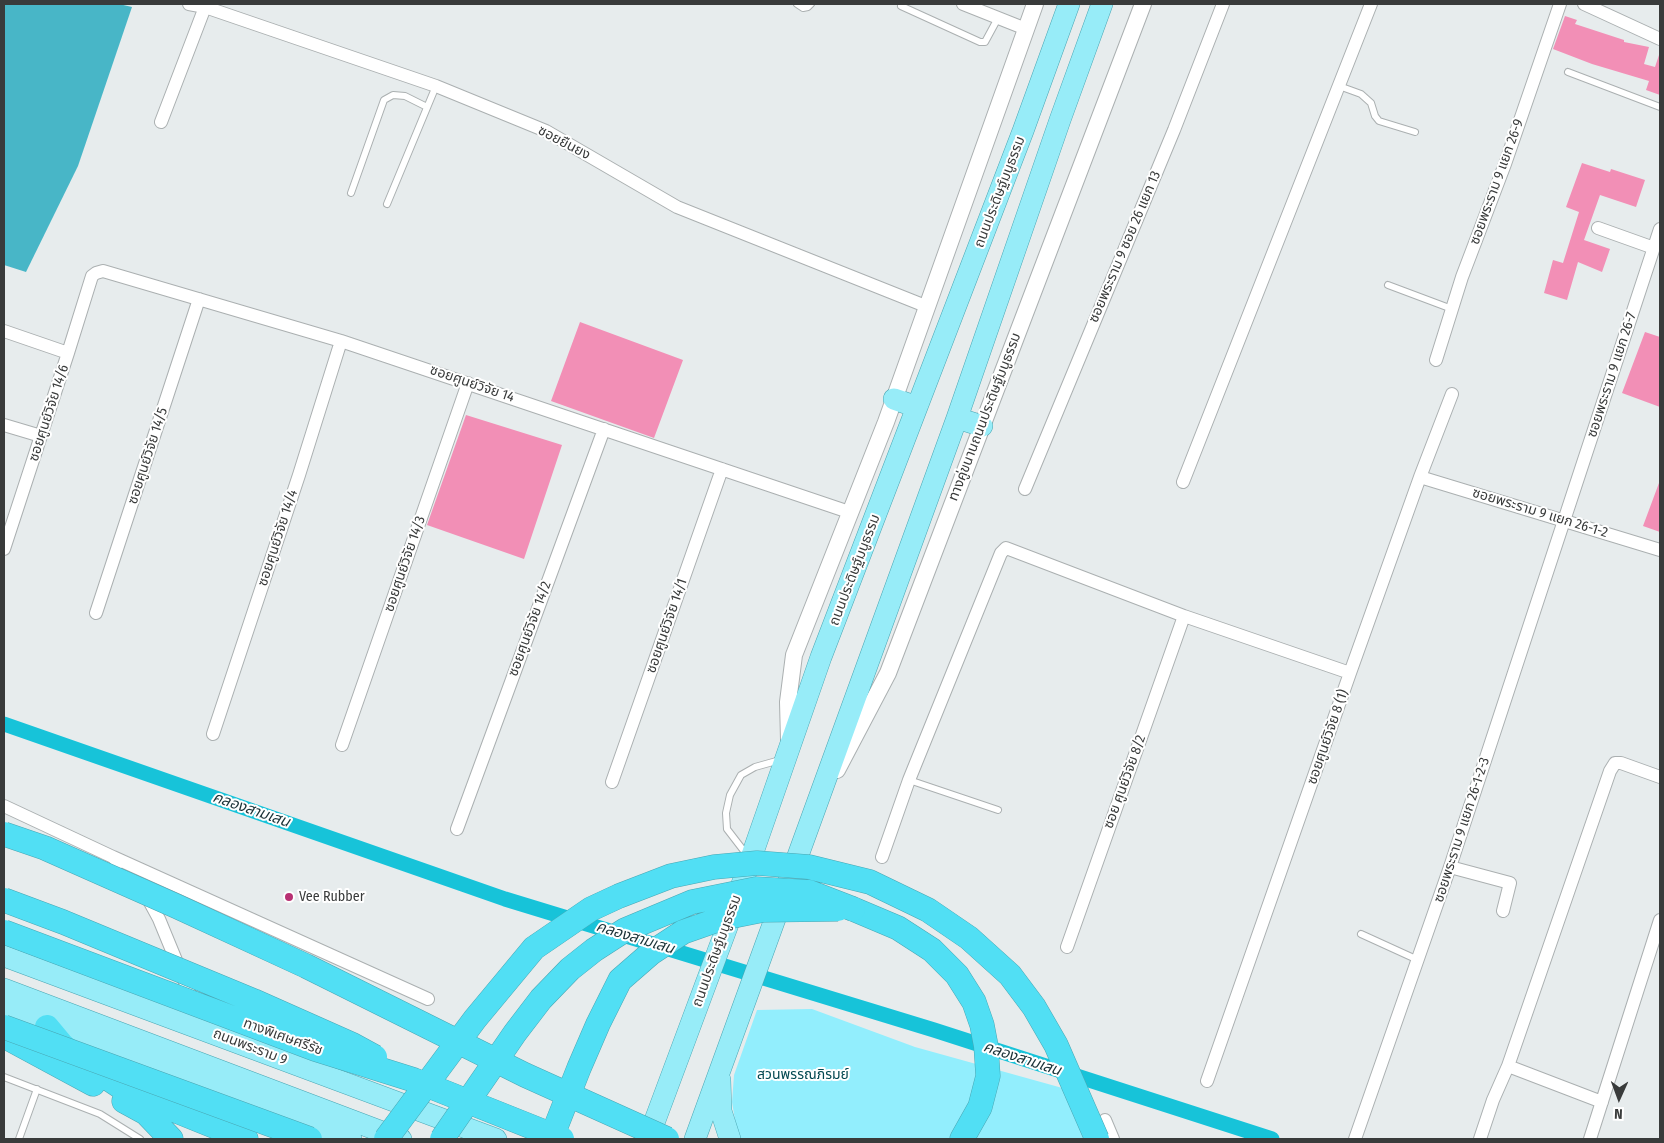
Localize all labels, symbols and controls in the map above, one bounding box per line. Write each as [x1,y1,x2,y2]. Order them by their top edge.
street label: ซอยพระราม 9 แยก 26-9 [1466,117,1528,247]
street label: ซอยยืนยง [535,122,593,164]
street label: ถนนประดิษฐ์มนูธรรม [971,134,1029,250]
street label: ซอยพระราม 9 ซอย 26 แยก 13 [1085,169,1165,325]
street label: ซอยพระราม 9 แยก 26-7 [1584,310,1640,440]
street label: ทางคู่ขนานถนนประดิษฐ์มนูธรรม [945,331,1025,503]
street label: ซอยศูนย์วิจัย 14/6 [25,362,73,464]
street label: ซอยศูนย์วิจัย 14 [428,362,516,406]
street label: ซอยศูนย์วิจัย 14/5 [124,406,172,506]
street label: ซอยพระราม 9 แยก 26-1-2 [1470,484,1610,542]
street label: ซอยศูนย์วิจัย 14/4 [255,488,301,588]
street label: ถนนประดิษฐ์มนูธรรม [826,512,884,628]
street label: ซอยศูนย์วิจัย 14/3 [381,514,429,614]
street label: ซอยศูนย์วิจัย 14/1 [643,577,691,675]
street label: ซอยศูนย์วิจัย 14/2 [505,579,555,679]
street label: ซอยศูนย์วิจัย 8 (1) [1304,687,1352,787]
street label: ซอย ศูนย์วิจัย 8/2 [1100,733,1150,831]
street label: ซอยพระราม 9 แยก 26-1-2-3 [1431,755,1493,905]
water label: คลองสามเสน [210,788,292,832]
place label: Vee Rubber [299,889,365,905]
marker: Vee Rubber [283,891,295,903]
street label: ถนนประดิษฐ์มนูธรรม [689,893,745,1009]
water label: คลองสามเสน [594,918,676,958]
street label: ทางพิเศษศรีรัช [241,1015,325,1059]
street label: ถนนพระราม 9 [211,1025,289,1069]
water label: คลองสามเสน [981,1038,1063,1080]
park label: สวนพรรณภิรมย์ [757,1067,849,1083]
north arrow [1594,1073,1644,1123]
text: N [1614,1105,1623,1122]

